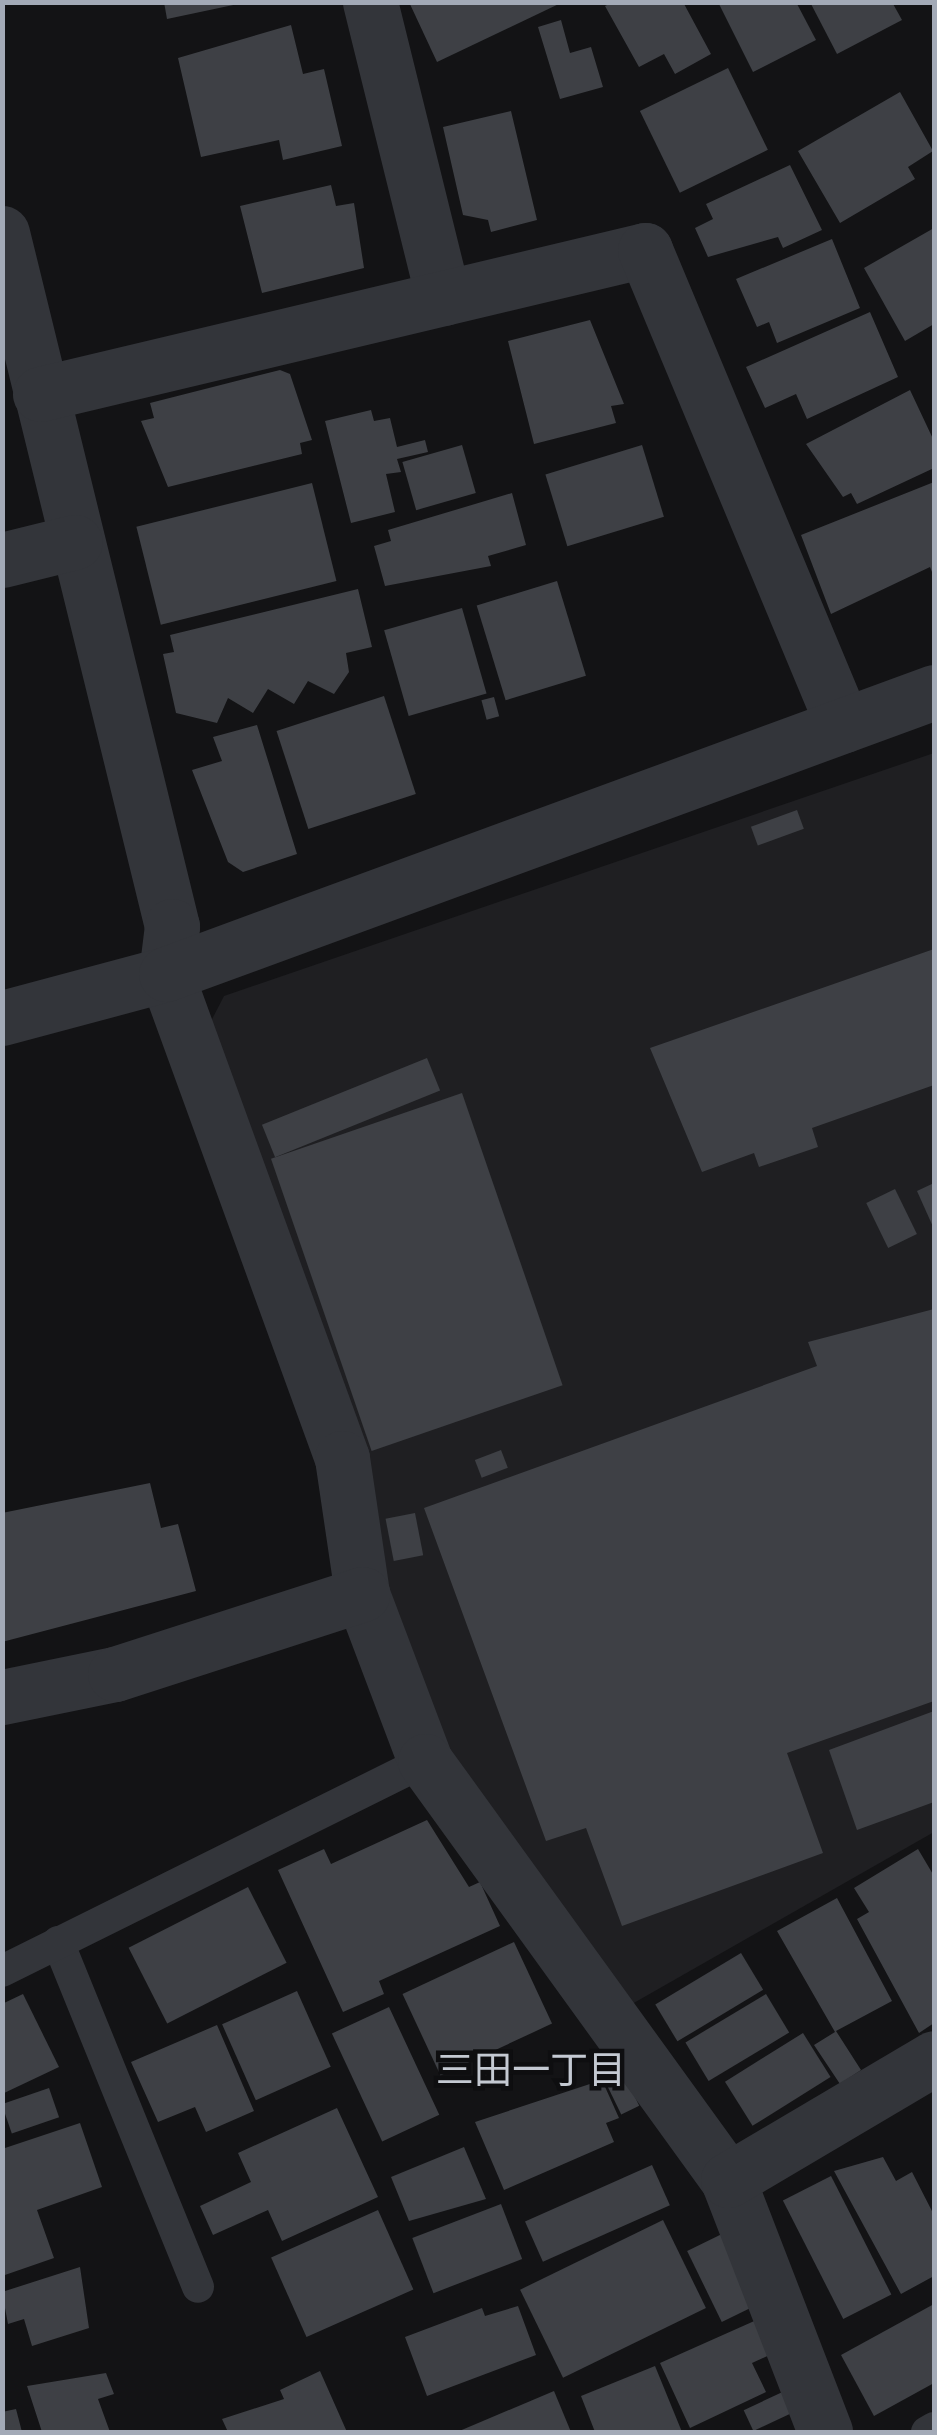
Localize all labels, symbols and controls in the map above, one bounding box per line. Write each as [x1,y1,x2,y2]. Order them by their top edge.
district label: 三田一丁目 [436,2047,626,2093]

